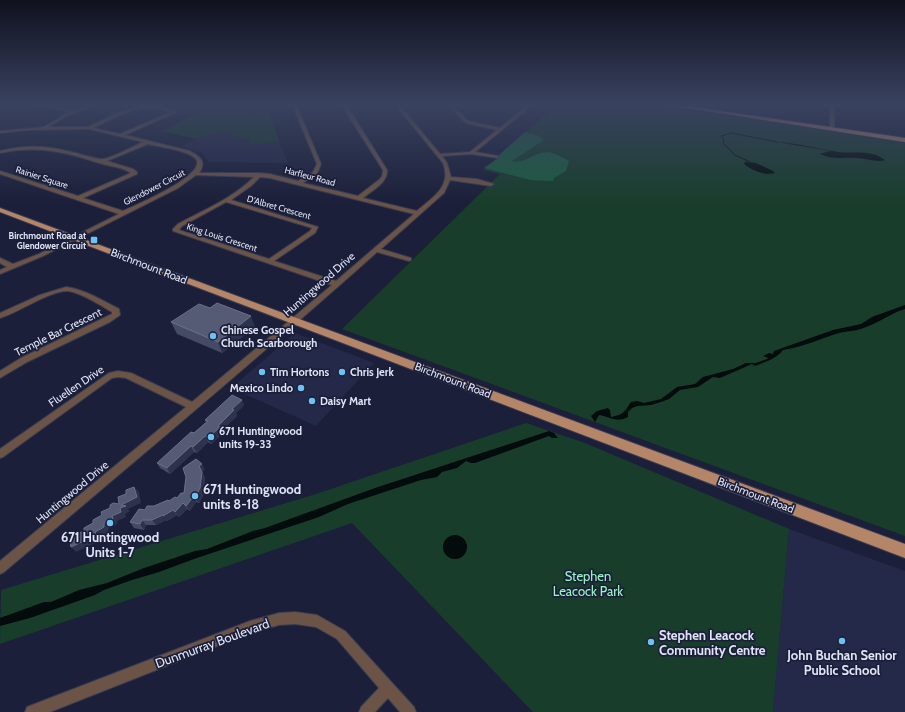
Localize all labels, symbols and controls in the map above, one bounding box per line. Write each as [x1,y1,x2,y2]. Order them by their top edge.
street label: Rainier Square [14,163,70,191]
street label: Harfleur Road [283,164,337,188]
street label: Glendower Circuit [121,167,187,207]
street label: D'Albret Crescent [246,193,312,221]
street label: King Louis Crescent [185,220,259,254]
place label: Birchmount Road at Glendower Circuit [9,230,86,251]
marker: Birchmount Road at Glendower Circuit [89,235,99,245]
street label: Birchmount Road [109,245,189,287]
street label: Huntingwood Drive [280,249,358,319]
street label: Temple Bar Crescent [12,305,104,359]
place label: Chinese Gospel Church Scarborough [221,323,317,350]
marker: Chinese Gospel Church Scarborough [208,331,218,341]
street label: Birchmount Road [413,359,493,401]
street label: Fluellen Drive [46,362,107,410]
place label: Tim Hortons [270,365,330,379]
place label: Chris Jerk [350,365,394,379]
marker: Tim Hortons [257,367,267,377]
marker: Chris Jerk [337,367,347,377]
place label: Mexico Lindo [230,381,293,395]
marker: Mexico Lindo [296,383,306,393]
place label: Daisy Mart [320,394,371,408]
marker: Daisy Mart [307,396,317,406]
place label: 671 Huntingwood units 19-33 [219,424,302,451]
marker: 671 Huntingwood units 19-33 [206,432,216,442]
street label: Huntingwood Drive [33,457,111,526]
street label: Birchmount Road [716,474,796,516]
place label: 671 Huntingwood units 8-18 [203,481,301,512]
marker: 671 Huntingwood units 8-18 [190,491,200,501]
marker: 671 Huntingwood Units 1-7 [105,518,115,528]
place label: 671 Huntingwood Units 1-7 [61,529,159,560]
park label: Stephen Leacock Park [553,568,623,599]
street label: Dunmurray Boulevard [153,615,271,671]
place label: Stephen Leacock Community Centre [659,627,766,658]
marker: John Buchan Senior Public School [837,636,847,646]
marker: Stephen Leacock Community Centre [646,637,656,647]
place label: John Buchan Senior Public School [786,647,897,678]

